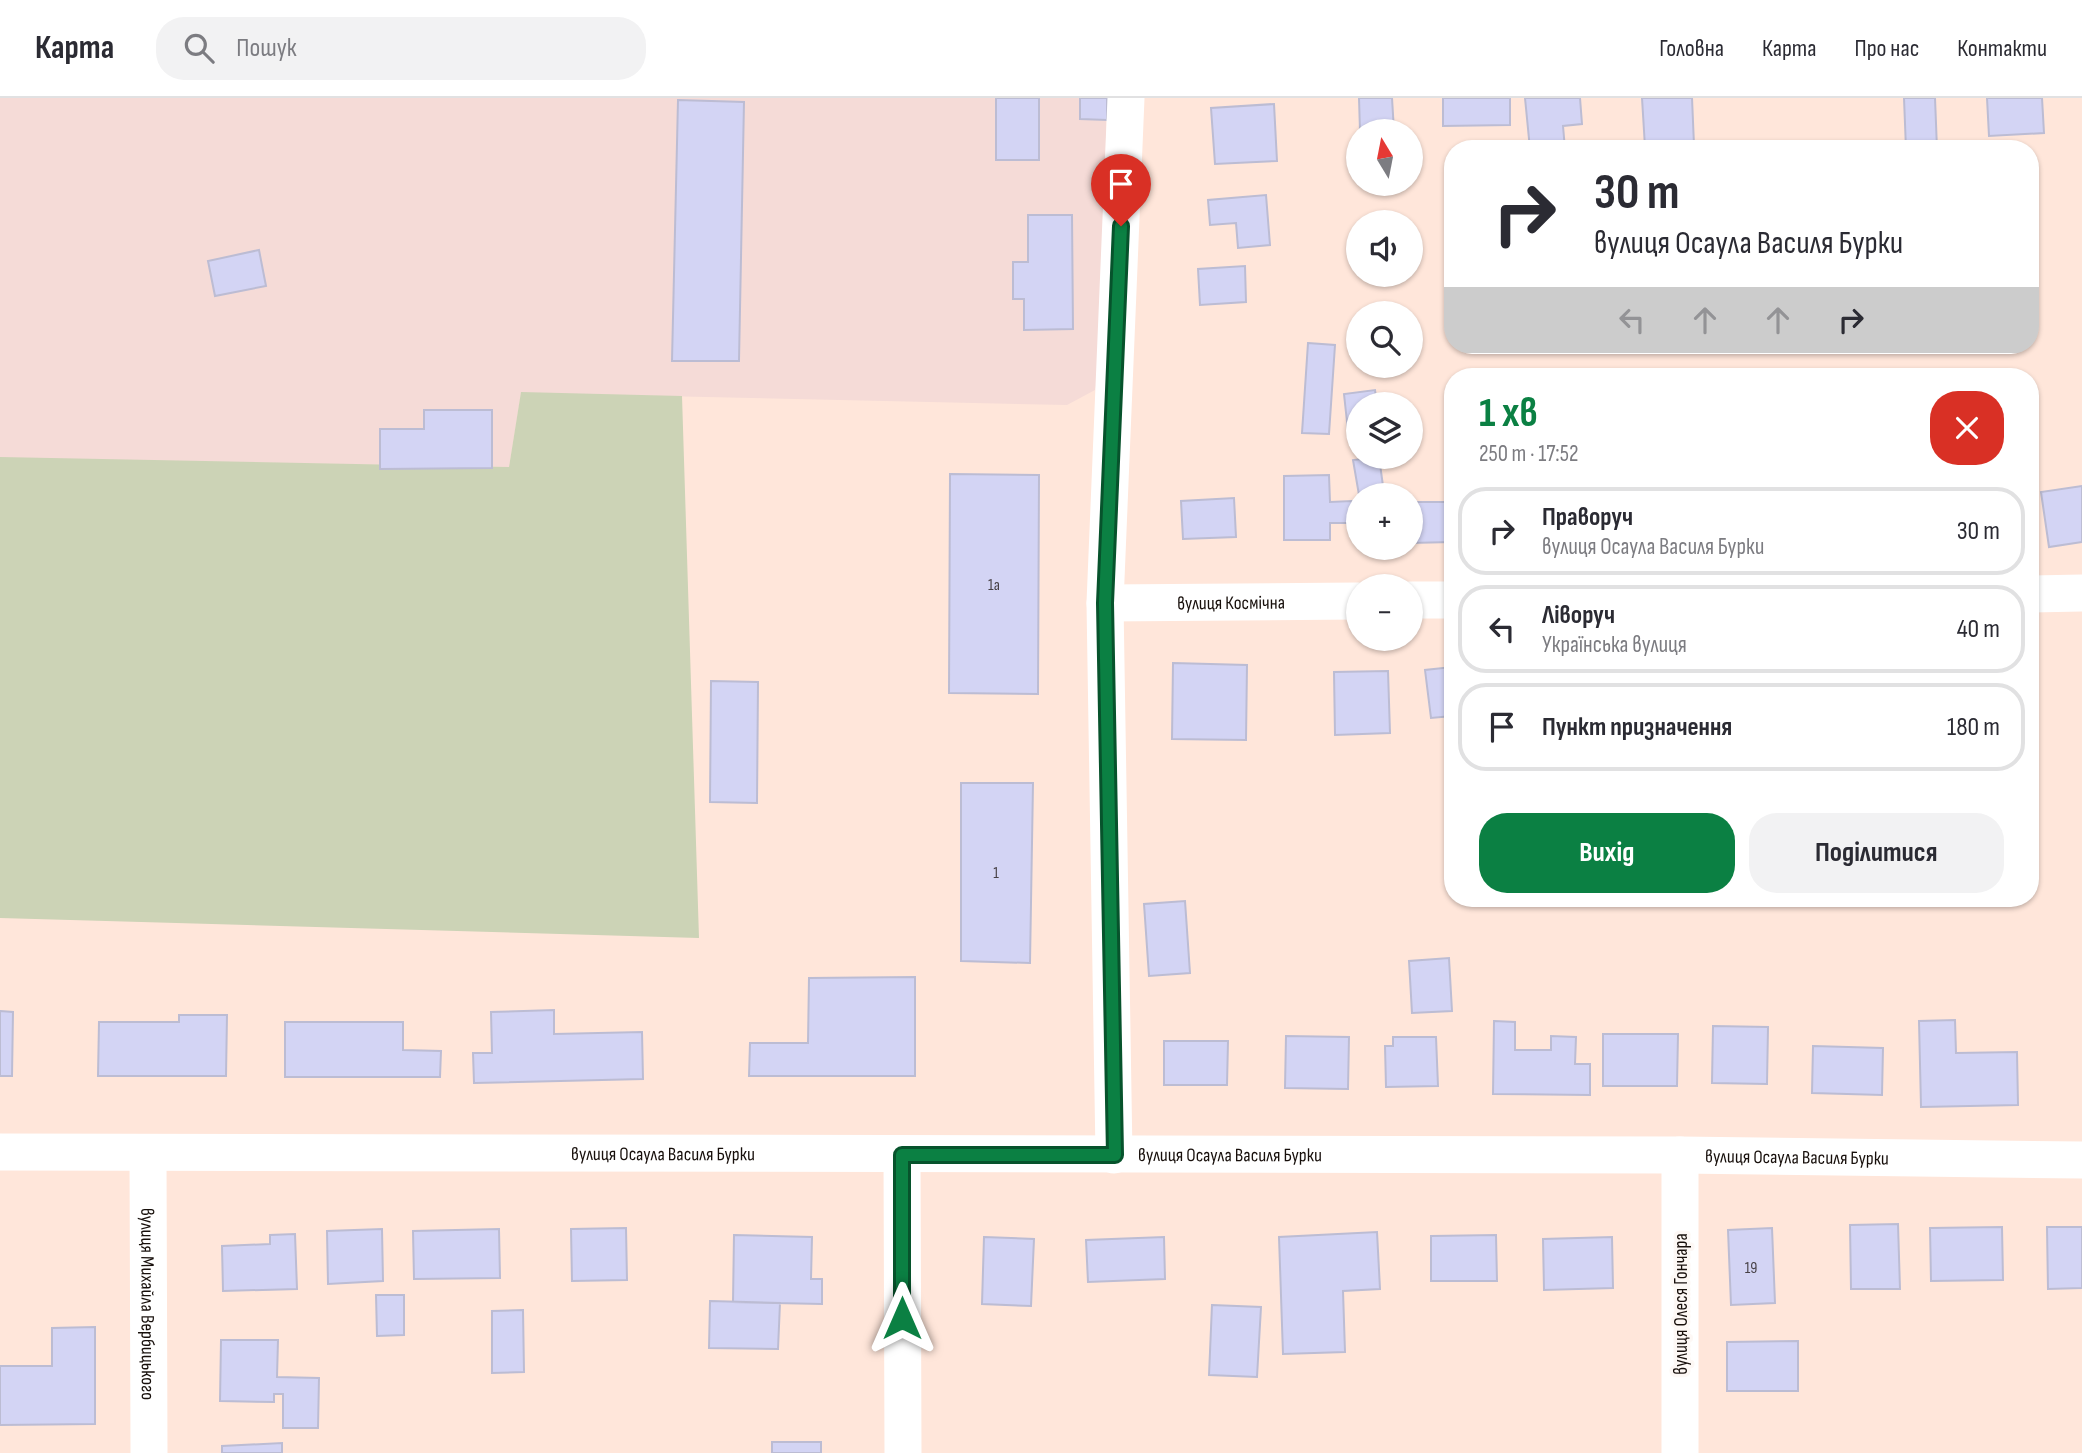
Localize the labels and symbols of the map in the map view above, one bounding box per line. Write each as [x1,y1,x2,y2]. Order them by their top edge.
north arrow [1346,119,1423,196]
pin [1091,154,1151,226]
house number: 1а [988,576,1000,595]
street label: вулиця Космічна [1177,592,1285,615]
house number: 1 [993,864,999,883]
street label: вулиця Осаула Василя Бурки [571,1143,755,1166]
street label: вулиця Осаула Василя Бурки [1138,1144,1322,1167]
street label: вулиця Осаула Василя Бурки [1705,1145,1889,1171]
street label: вулиця Михайла Вербицького [135,1208,159,1400]
street label: вулиця Олеся Гончара [1670,1233,1693,1375]
house number: 19 [1745,1259,1757,1278]
position arrow [865,1281,939,1355]

